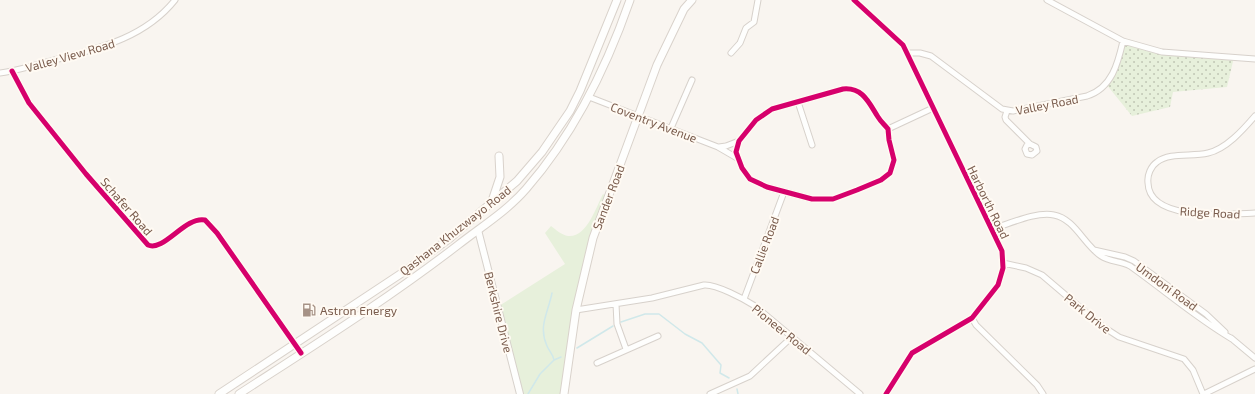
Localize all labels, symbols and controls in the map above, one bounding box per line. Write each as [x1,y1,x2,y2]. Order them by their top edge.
street label: Valley View Road [24,36,116,74]
street label: Valley Road [1014,91,1080,117]
street label: Coventry Avenue [609,99,699,145]
street label: Sander Road [589,163,627,231]
street label: Harborth Road [965,163,1013,241]
street label: Schafer Road [98,174,156,238]
street label: Qashana Khuzwayo Road [397,182,514,279]
street label: Ridge Road [1179,203,1241,221]
street label: Callie Road [747,214,781,276]
street label: Umdoni Road [1134,259,1200,313]
street label: Berkshire Drive [482,270,516,354]
street label: Park Drive [1062,290,1114,336]
street label: Pioneer Road [750,301,814,357]
fuel station icon: Astron Energy [301,302,317,318]
place label: Astron Energy [320,303,398,317]

